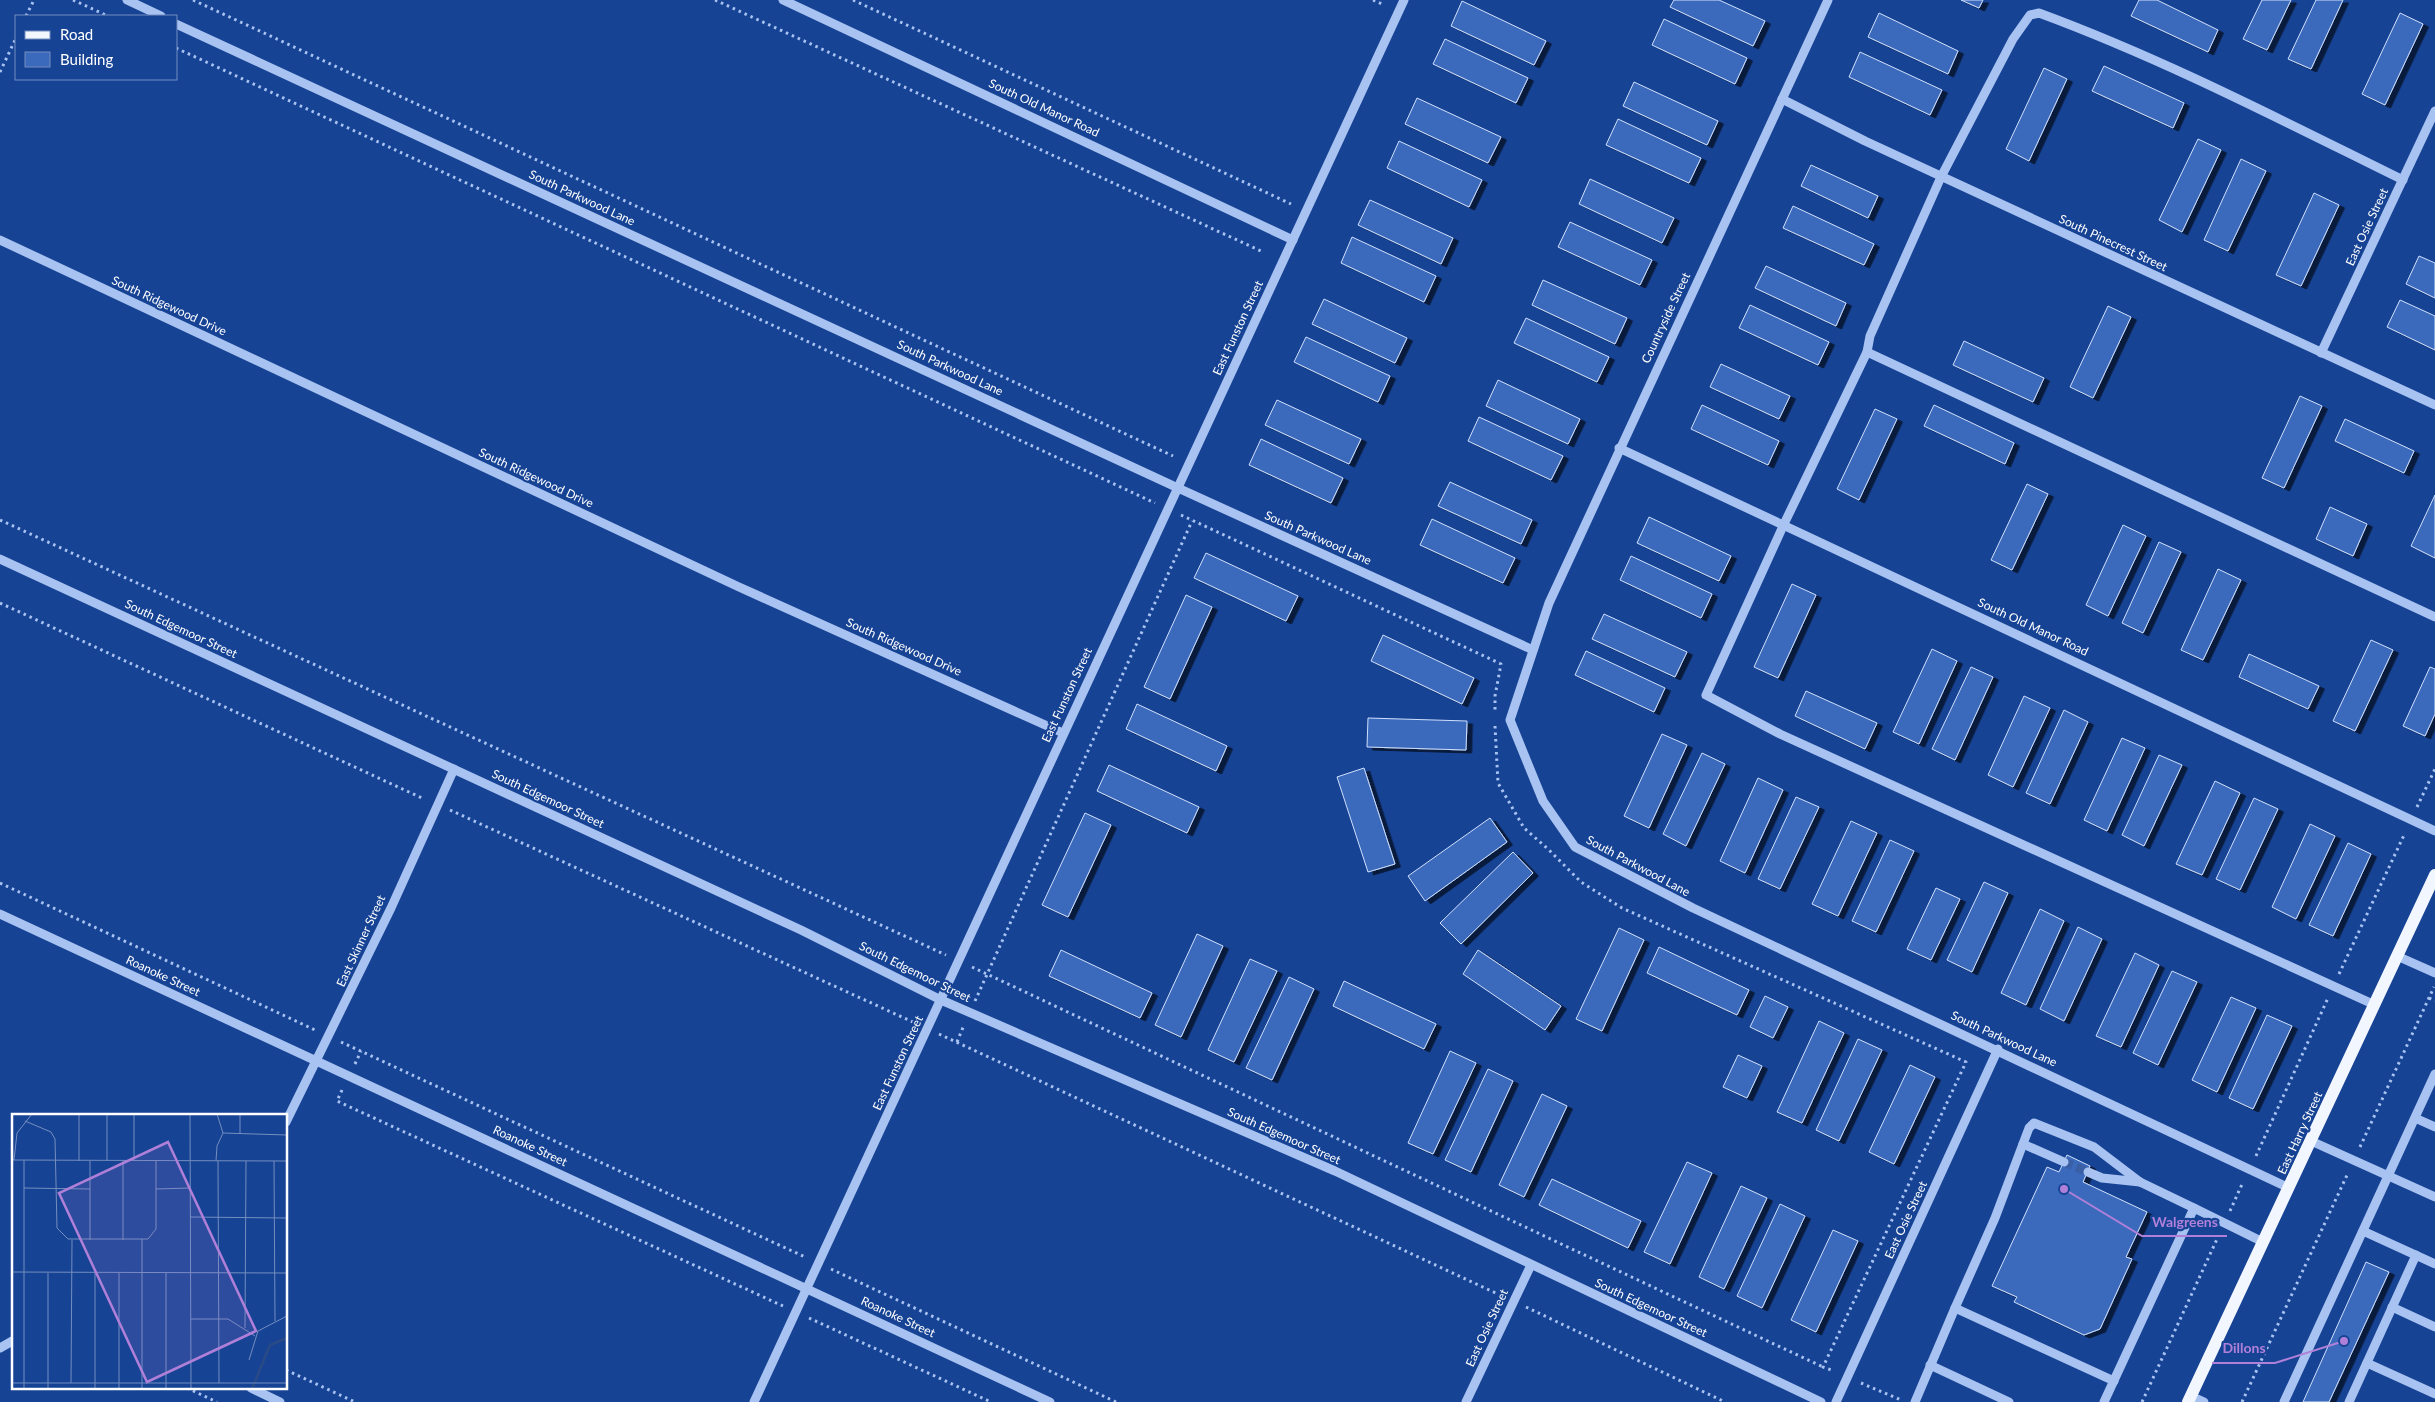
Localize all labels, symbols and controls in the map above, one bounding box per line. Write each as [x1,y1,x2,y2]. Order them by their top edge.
legend [15,15,178,80]
text: Road [60,25,93,43]
text: Building [60,50,113,68]
street label: South Old Manor Road [986,75,1102,140]
street label: South Parkwood Lane [527,166,638,229]
street label: East Osie Street [2342,185,2391,268]
street label: South Pinecrest Street [2057,211,2170,274]
street label: Countryside Street [1638,269,1693,366]
street label: South Ridgewood Drive [109,272,229,339]
street label: East Funston Street [1209,277,1266,378]
street label: South Parkwood Lane [895,336,1006,399]
street label: South Ridgewood Drive [476,444,596,511]
street label: South Parkwood Lane [1262,507,1374,568]
street label: South Old Manor Road [1975,594,2091,659]
street label: South Edgemoor Street [123,596,240,661]
street label: South Ridgewood Drive [844,614,964,679]
street label: East Funston Street [1038,644,1095,745]
street label: South Edgemoor Street [490,766,607,831]
street label: South Parkwood Lane [1584,832,1693,899]
street label: East Skinner Street [333,892,389,989]
street label: South Edgemoor Street [857,938,974,1005]
street label: Roanoke Street [124,952,203,1000]
street label: South Parkwood Lane [1949,1007,2060,1070]
street label: East Funston Street [869,1012,926,1113]
street label: East Harry Street [2274,1088,2326,1177]
street label: South Edgemoor Street [1225,1104,1344,1168]
inset map [12,1114,288,1390]
street label: Roanoke Street [491,1122,570,1170]
street label: East Osie Street [1881,1178,1930,1261]
callout: Walgreens [2142,1207,2227,1236]
text: Walgreens [2152,1213,2218,1230]
street label: South Edgemoor Street [1593,1275,1710,1340]
street label: East Osie Street [1462,1286,1511,1369]
street label: Roanoke Street [859,1293,938,1341]
callout: Dillons [2212,1334,2275,1363]
text: Dillons [2222,1339,2266,1356]

